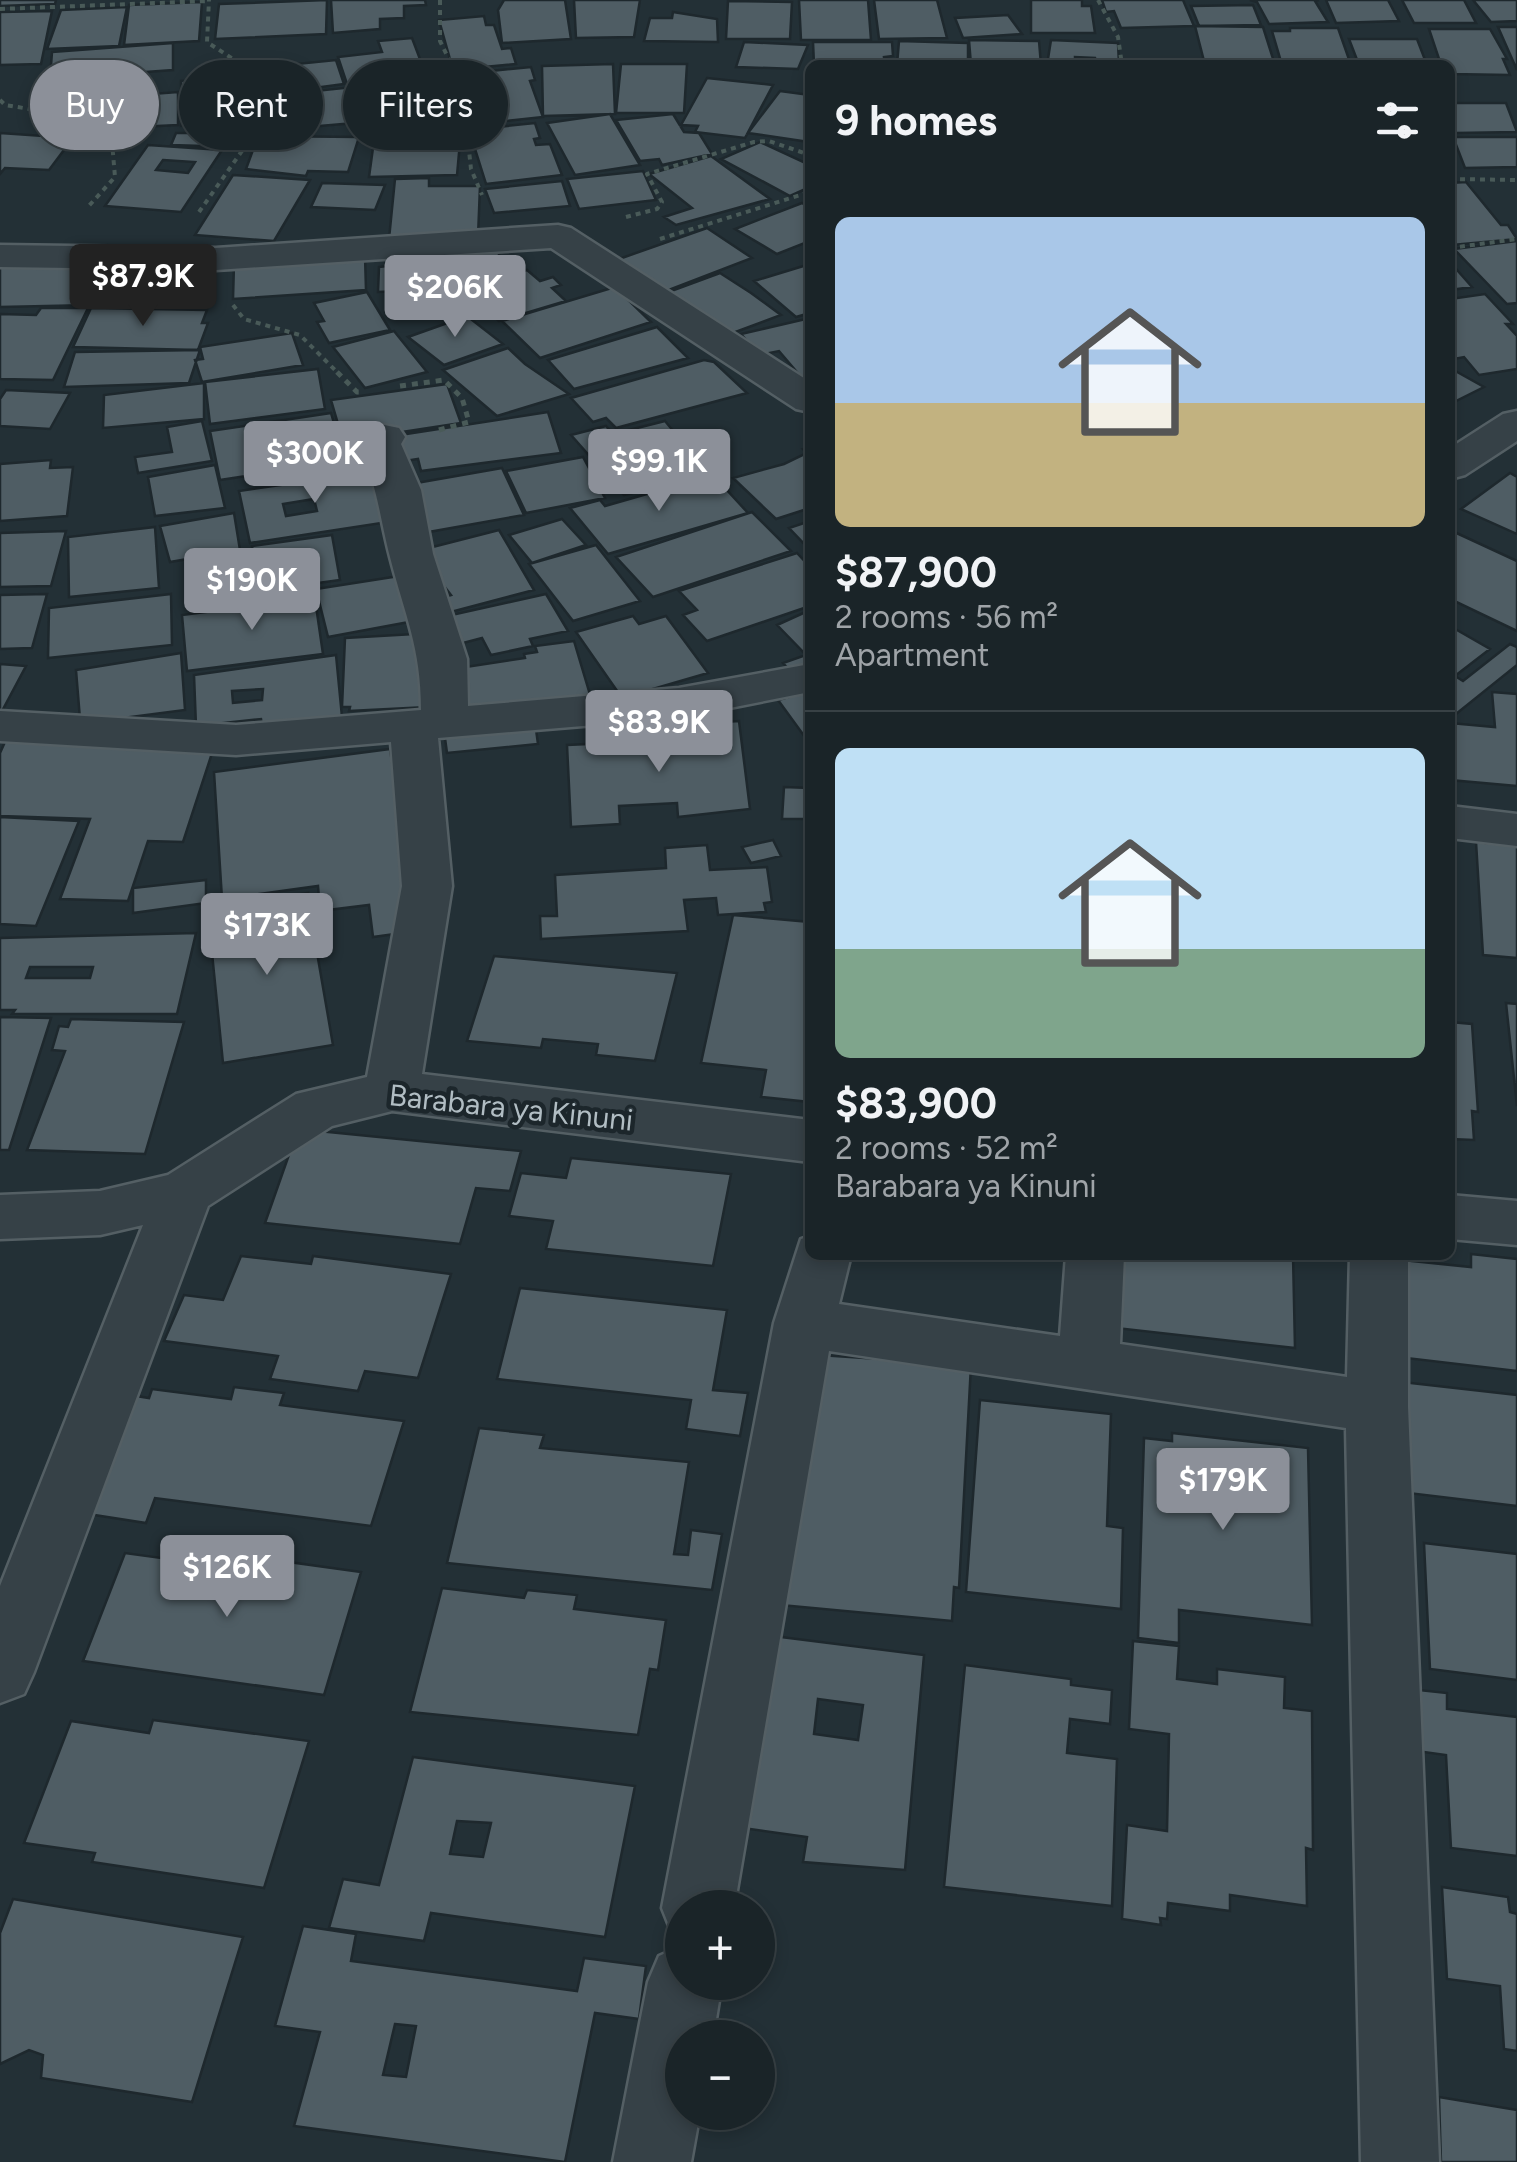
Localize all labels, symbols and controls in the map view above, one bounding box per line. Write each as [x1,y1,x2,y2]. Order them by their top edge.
chip: Buy [30,60,159,150]
chip: Rent [179,60,323,150]
chip: Filters [343,60,508,150]
icon: filters [1370,93,1425,148]
text: 9 homes [835,95,997,146]
pin: $87.9K [62,244,224,329]
pin: $206K [385,255,525,340]
text: $87.9K [92,257,194,295]
text: $206K [407,268,503,306]
icon: home [1040,282,1220,462]
pin: $300K [245,421,385,506]
pin: $99.1K [578,429,740,514]
text: $300K [266,434,364,472]
text: $99.1K [610,442,708,480]
text: $87,900 [835,547,997,598]
pin: $190K [182,548,322,633]
text: $190K [206,561,298,599]
text: 2 rooms · 56 m² [835,598,1058,636]
text: Apartment [835,636,989,674]
pin: $83.9K [578,690,740,775]
text: $83.9K [608,703,710,741]
icon: home [1040,813,1220,993]
pin: $173K [197,893,337,978]
text: $173K [223,906,311,944]
street label: Barabara ya Kinuni [387,1076,635,1139]
text: $83,900 [835,1078,997,1129]
text: 2 rooms · 52 m² [835,1129,1058,1167]
text: Barabara ya Kinuni [835,1167,1097,1205]
pin: $179K [1153,1448,1293,1533]
text: $179K [1179,1461,1267,1499]
pin: $126K [157,1535,297,1620]
text: $126K [182,1548,272,1586]
map controls [665,1890,775,2130]
button: + [665,1890,775,2000]
button: − [665,2020,775,2130]

